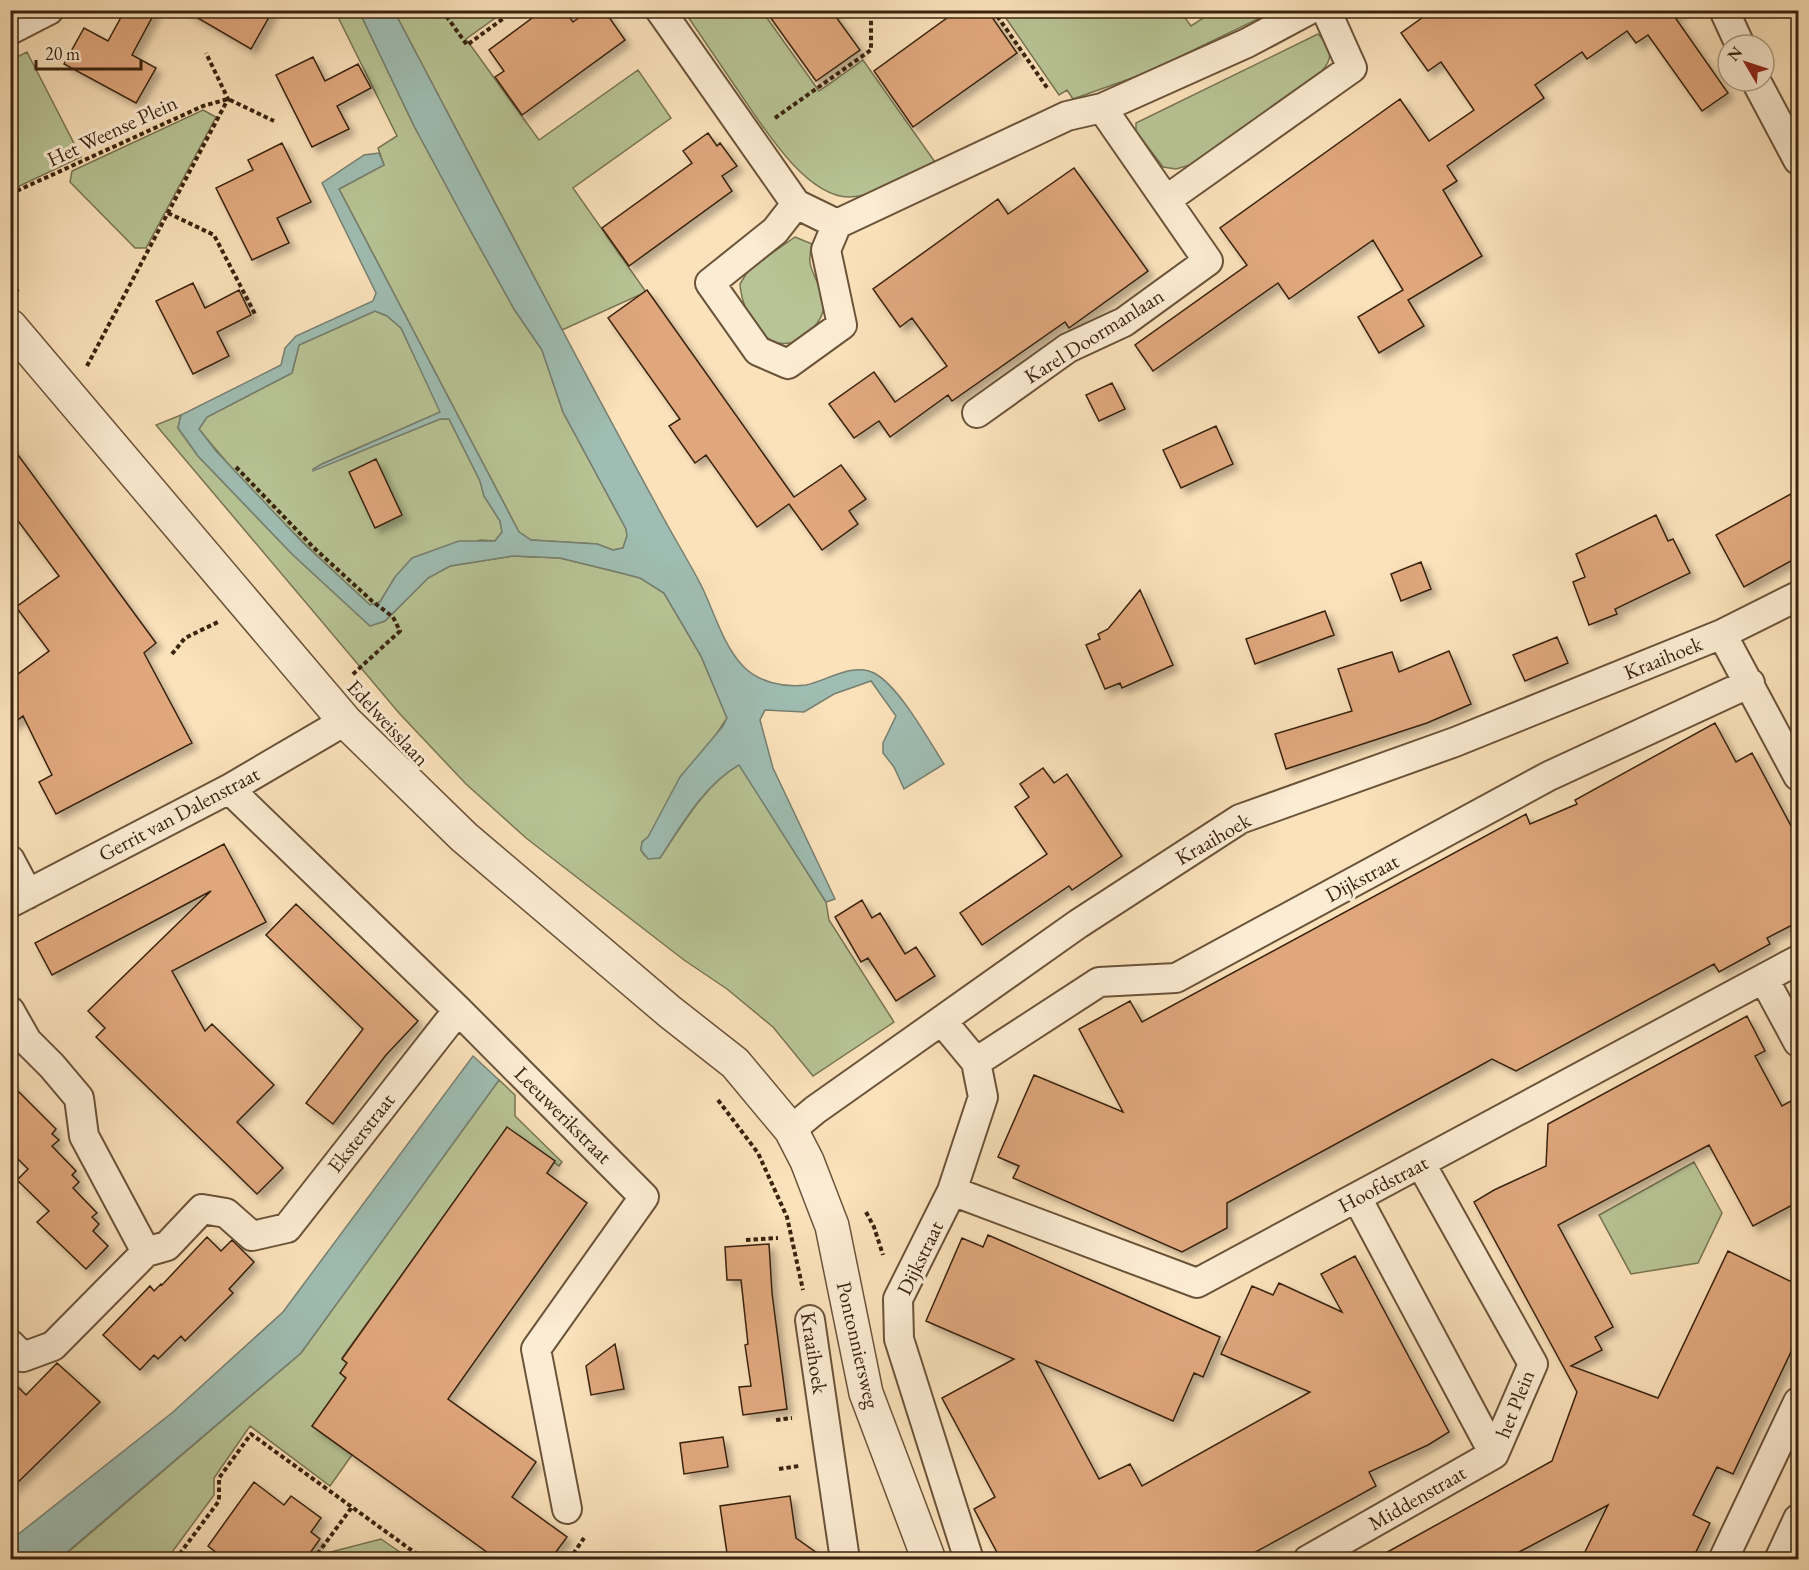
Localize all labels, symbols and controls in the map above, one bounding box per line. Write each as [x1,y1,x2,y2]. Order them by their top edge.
scale bar [36,33,141,71]
north arrow [1716,33,1776,93]
text: 20 m [45,42,80,65]
text: N [1722,42,1747,66]
street label: Het Weense Plein [42,89,181,172]
street label: Karel Doormanlaan [1019,282,1169,389]
street label: Kraaihoek [1620,629,1707,686]
street label: Edelweisslaan [341,674,435,772]
street label: Gerrit van Dalenstraat [94,760,264,867]
street label: Kraaihoek [1170,806,1256,871]
street label: Dijkstraat [1320,847,1403,908]
street label: Leeuwerikstraat [509,1060,618,1169]
street label: Eksterstraat [321,1087,400,1178]
street label: Hoofdstraat [1333,1148,1433,1219]
street label: Dijkstraat [890,1216,949,1299]
street label: Pontonniersweg [831,1279,886,1412]
street label: Kraaihoek [795,1310,834,1397]
street label: het Plein [1489,1366,1540,1442]
street label: Middenstraat [1363,1459,1471,1536]

